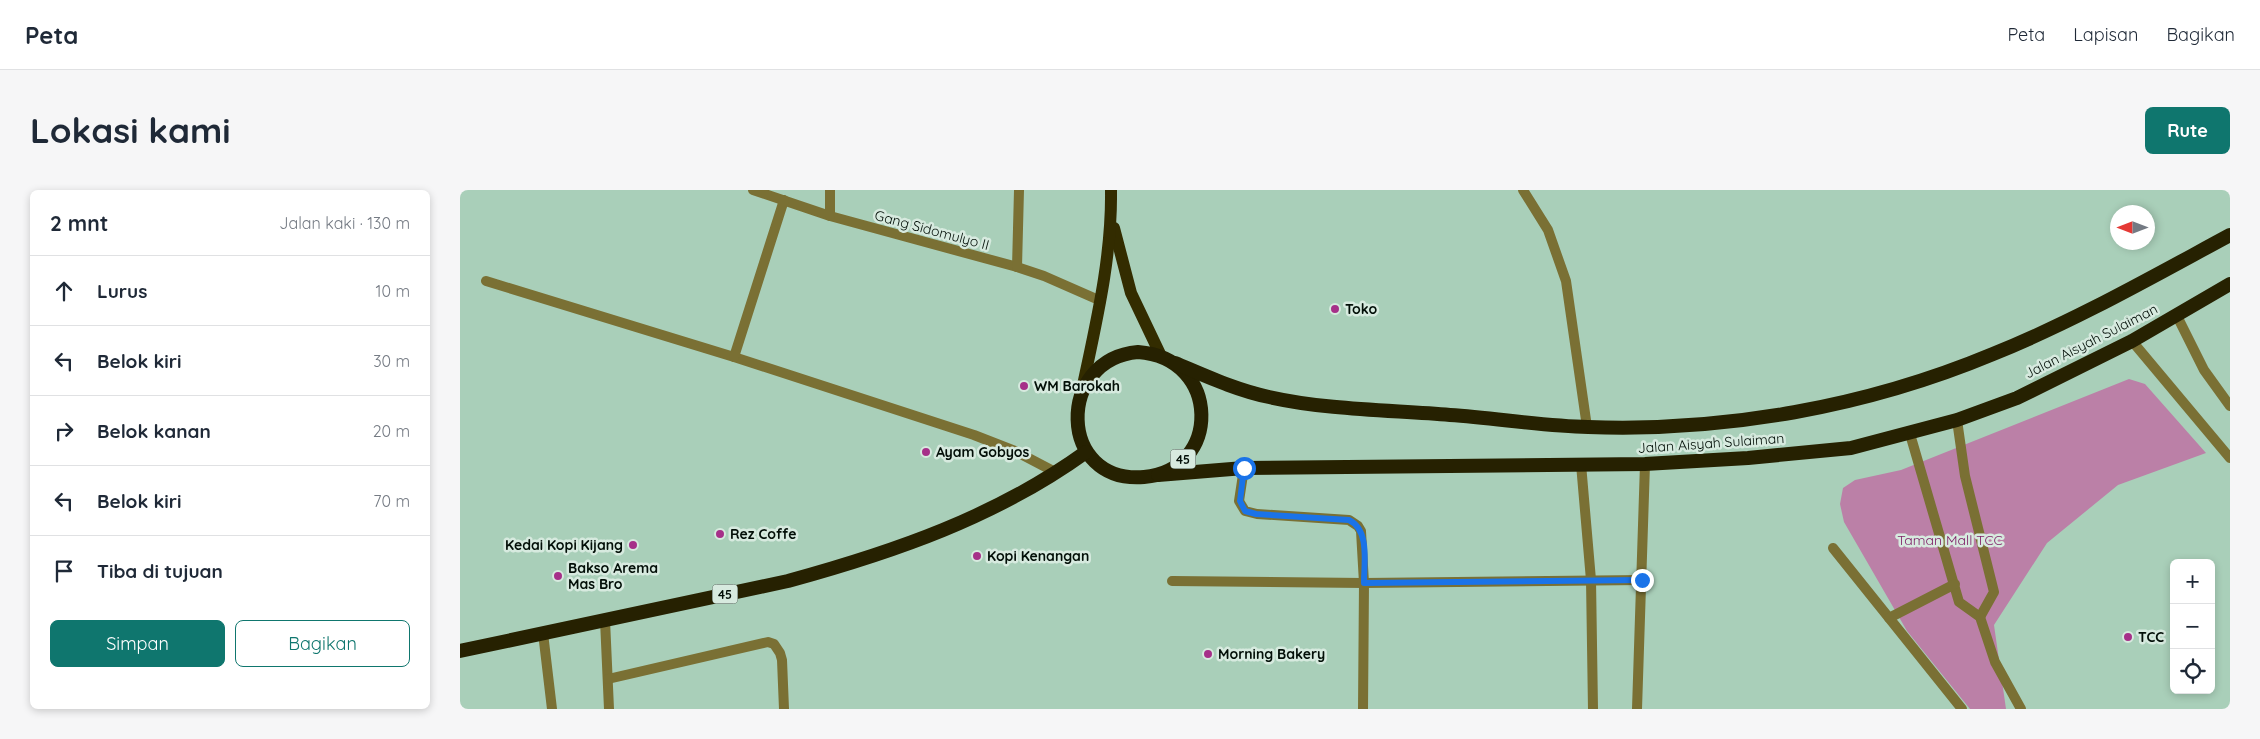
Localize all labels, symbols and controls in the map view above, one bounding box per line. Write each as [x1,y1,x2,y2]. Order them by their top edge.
text: Peta [25,20,78,50]
text: Peta [2008,23,2045,46]
text: Lapisan [2073,23,2138,46]
text: Bagikan [2166,23,2235,46]
button: Rute [2145,107,2230,154]
text: Lokasi kami [30,108,230,152]
north arrow [2110,205,2155,250]
street label: Gang Sidomulyo II [873,206,991,254]
text: 2 mnt [50,210,108,236]
text: Jalan kaki · 130 m [279,213,410,233]
icon: ahead [50,277,78,305]
text: Lurus [97,279,147,303]
text: 10 m [376,281,410,301]
place label: Toko [1345,300,1377,318]
street label: Jalan Aisyah Sulaiman [2022,300,2160,382]
marker: Toko [1329,303,1341,315]
icon: left [50,347,78,375]
text: Belok kiri [97,349,182,373]
text: 30 m [373,351,410,371]
place label: WM Barokah [1034,377,1120,395]
marker: WM Barokah [1018,380,1030,392]
icon: right [50,417,78,445]
text: Belok kanan [97,419,211,443]
text: 20 m [373,421,410,441]
street label: Jalan Aisyah Sulaiman [1637,429,1785,457]
place label: Ayam Gobyos [936,443,1030,461]
marker: Ayam Gobyos [920,446,932,458]
road number: 45 [1170,450,1196,468]
route start [1233,457,1256,480]
icon: left [50,487,78,515]
text: Belok kiri [97,489,182,513]
text: 70 m [373,491,410,511]
place label: Rez Coffe [730,525,797,543]
marker: Rez Coffe [714,528,726,540]
park label: Taman Mall TCC [1897,531,2003,549]
place label: Kedai Kopi Kijang [505,536,623,554]
marker: Kedai Kopi Kijang [627,539,639,551]
place label: Kopi Kenangan [987,547,1089,565]
marker: Kopi Kenangan [971,550,983,562]
icon: arrive [50,557,78,585]
text: Tiba di tujuan [97,559,223,583]
place label: Bakso Arema Mas Bro [568,559,658,593]
map controls [2170,559,2215,694]
button: + [2170,559,2215,604]
route end [1631,569,1654,592]
marker: Bakso Arema Mas Bro [552,570,564,582]
road number: 45 [712,584,738,604]
button: − [2170,604,2215,649]
button: Simpan [50,620,225,667]
button: Bagikan [235,620,410,667]
place label: TCC [2138,628,2164,646]
marker: TCC [2122,631,2134,643]
place label: Morning Bakery [1218,645,1325,663]
marker: Morning Bakery [1202,648,1214,660]
button: locate [2170,649,2215,694]

